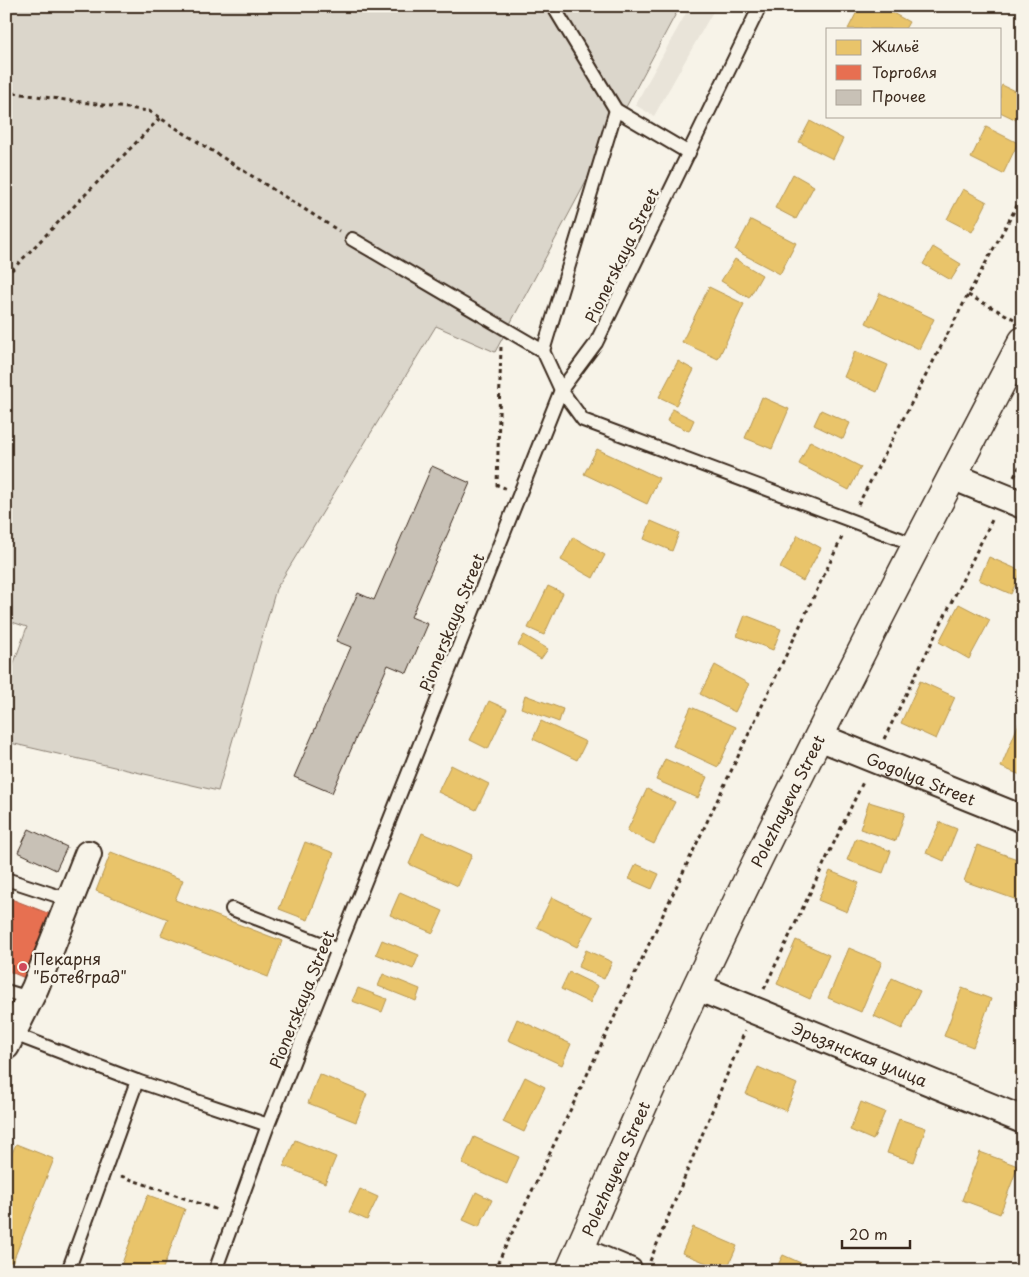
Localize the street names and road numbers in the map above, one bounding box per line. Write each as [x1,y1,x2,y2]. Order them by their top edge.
street label: Pionerskaya Street [578,183,664,326]
street label: Pionerskaya Street [412,549,490,695]
street label: Polezhayeva Street [744,730,830,871]
street label: Gogolya Street [863,745,980,811]
street label: Pionerskaya Street [262,926,340,1072]
street label: Эрьзянская улица [789,1015,931,1092]
street label: Polezhayeva Street [575,1097,655,1240]

